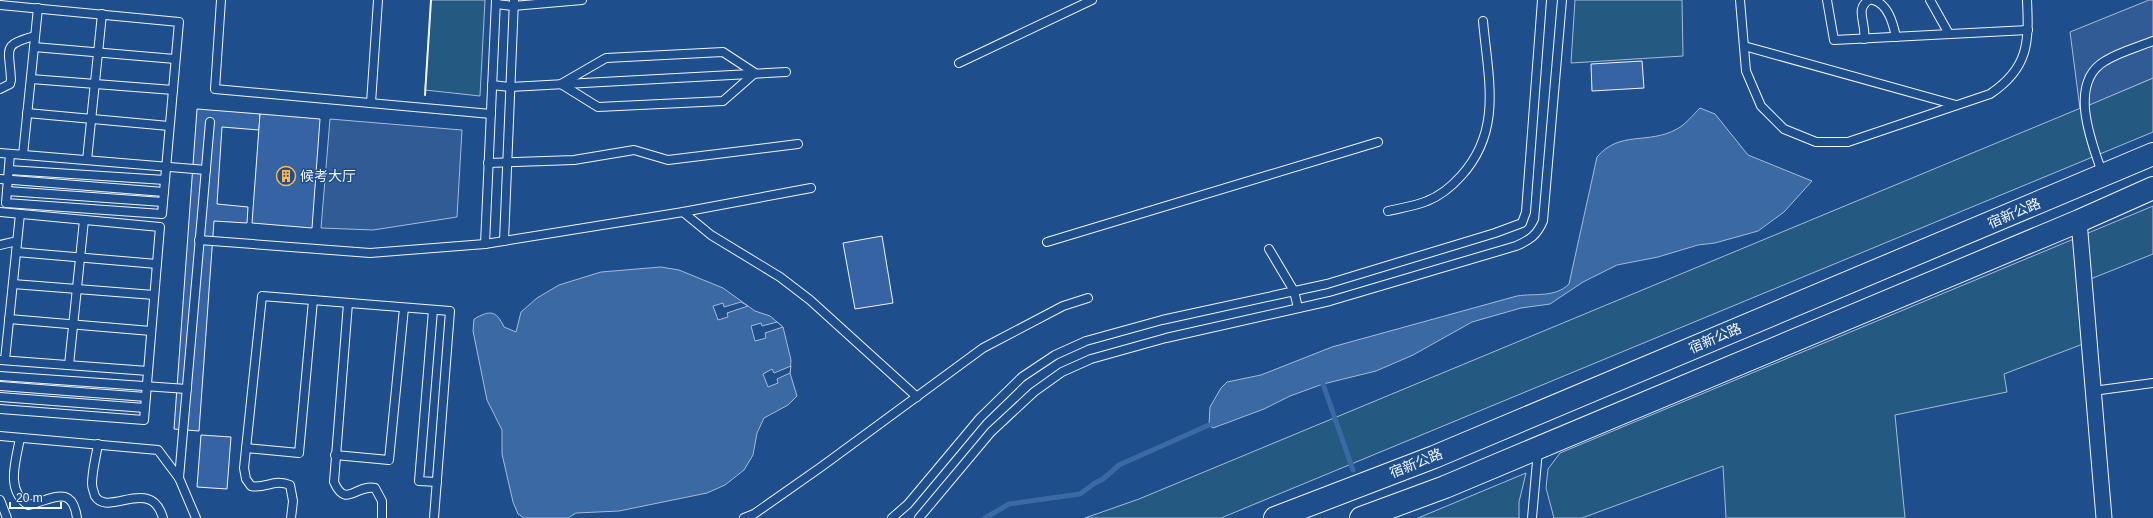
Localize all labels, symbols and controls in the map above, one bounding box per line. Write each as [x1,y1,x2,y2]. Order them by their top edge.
building icon: 候考大厅 [275,165,297,187]
place label: 候考大厅 [300,168,356,184]
street label: 宿新公路 [1985,195,2043,231]
street label: 宿新公路 [1686,320,1744,356]
street label: 宿新公路 [1387,445,1445,481]
scale bar [10,484,61,510]
text: 20 m [16,491,43,505]

